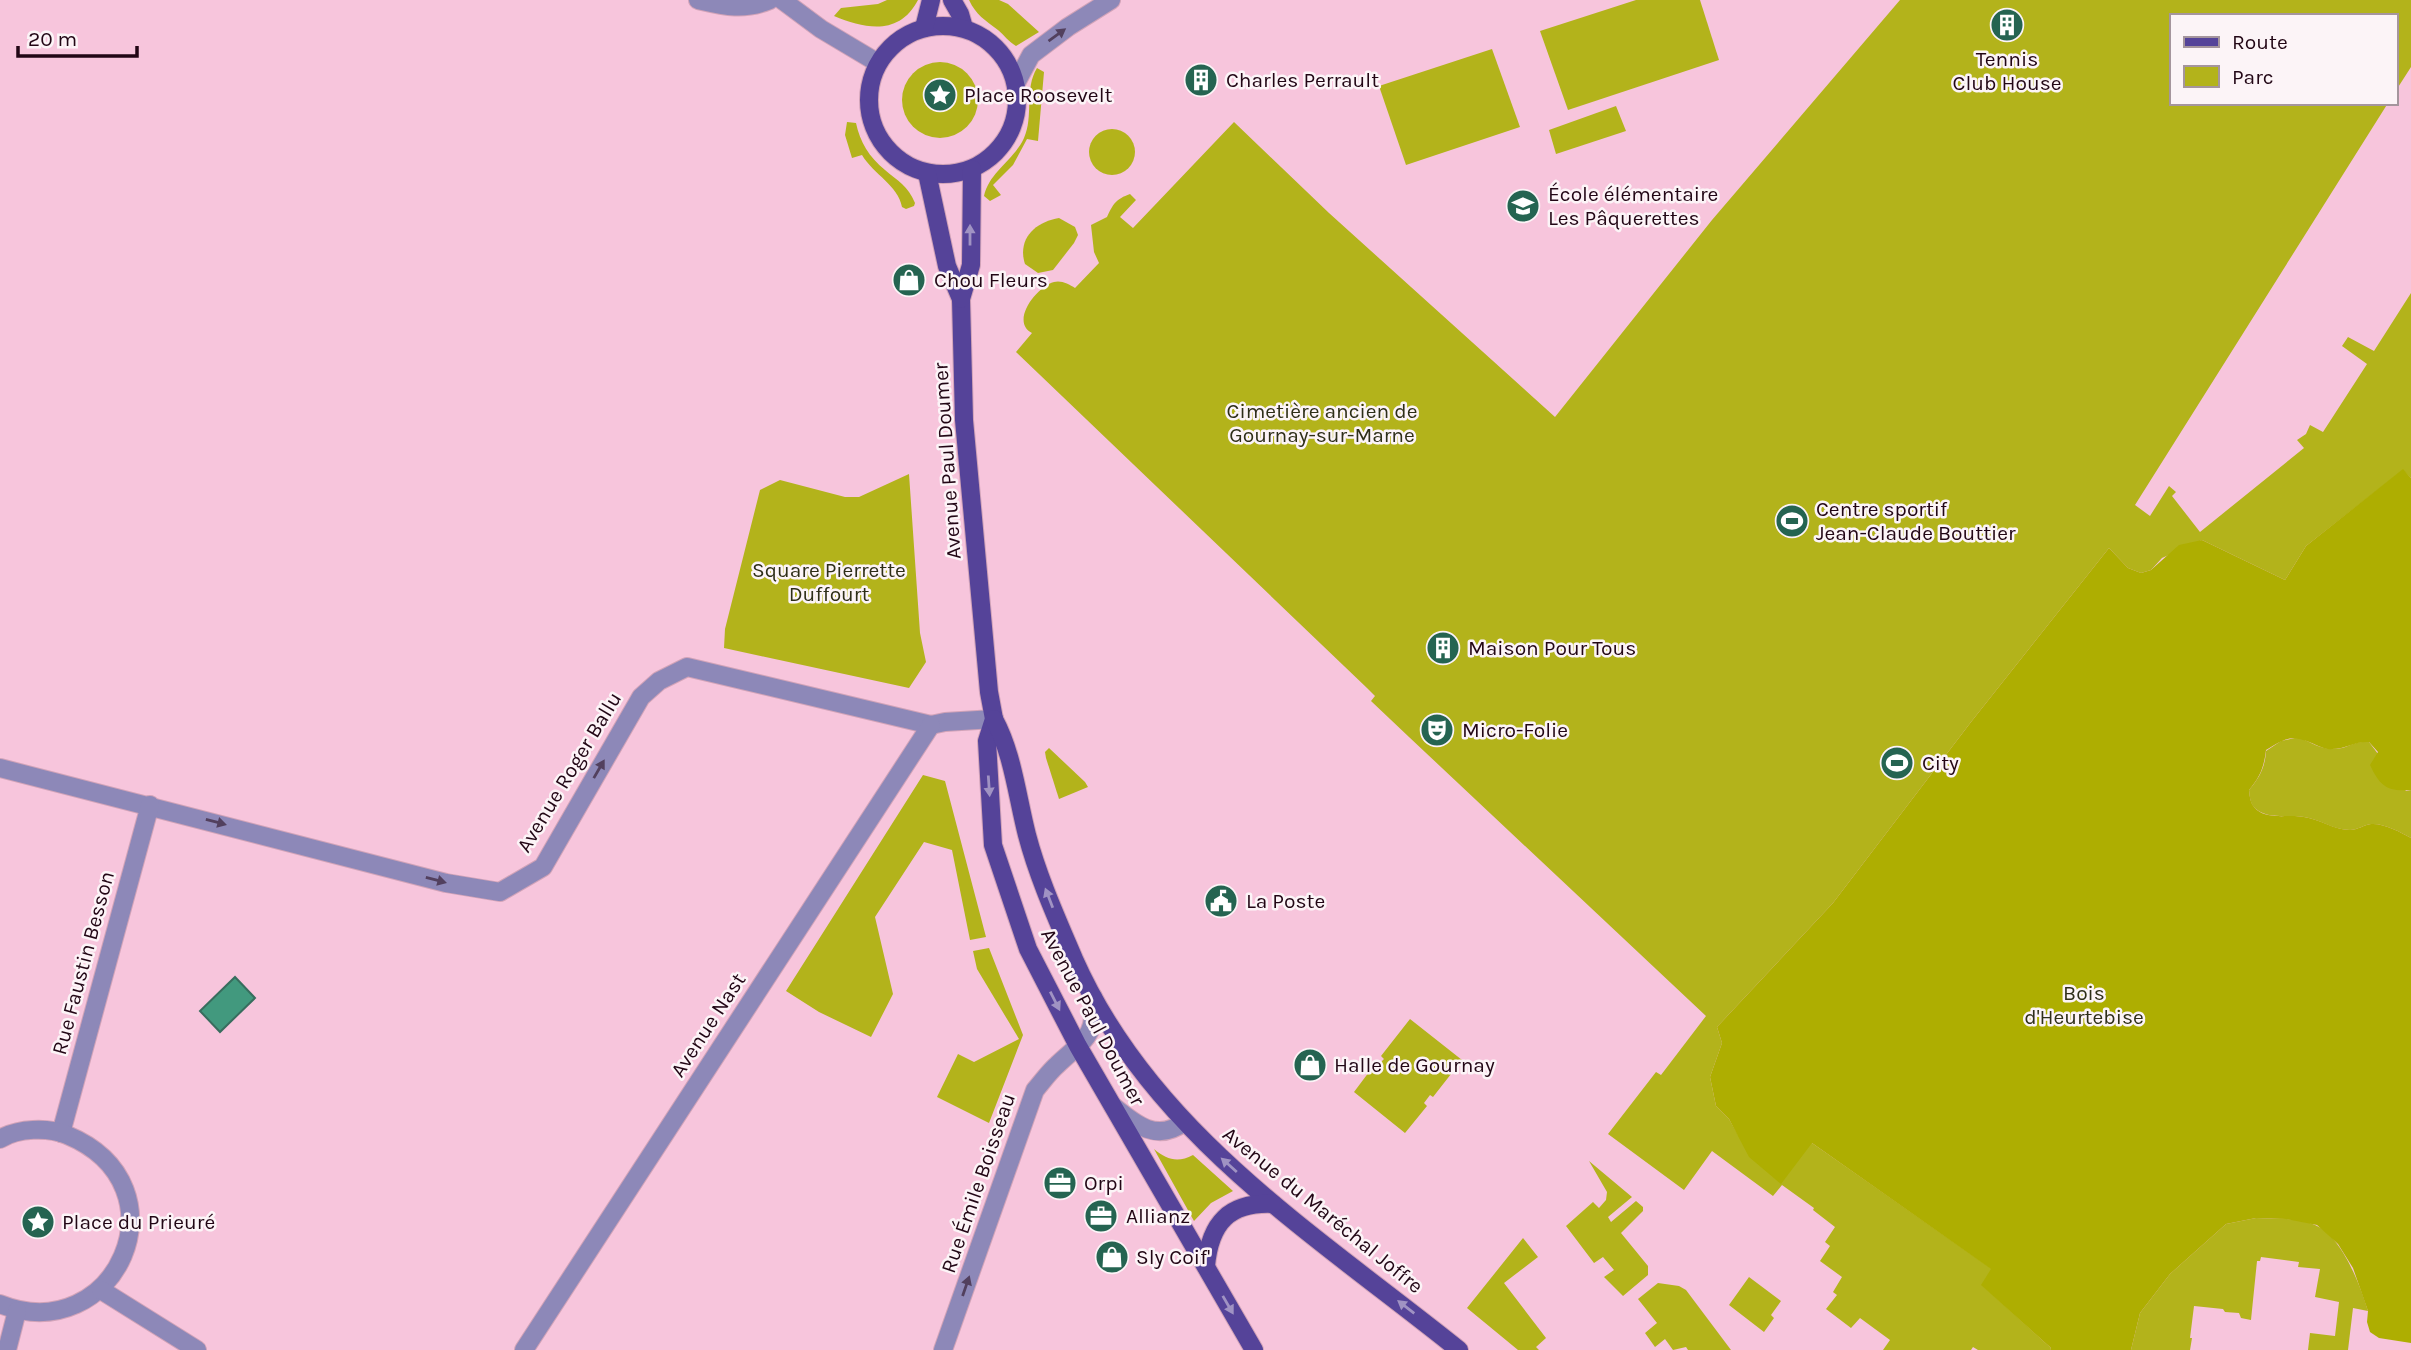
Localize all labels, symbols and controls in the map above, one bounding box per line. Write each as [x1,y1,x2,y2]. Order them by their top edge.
building icon: Tennis Club House [1988,6,2026,44]
scale bar [18,14,136,58]
legend [2170,14,2397,105]
text: 20 m [28,27,77,51]
one-way arrow [1048,28,1066,42]
text: Route [2232,30,2288,54]
place label: Tennis Club House [1953,47,2061,95]
building icon: Charles Perrault [1182,61,1220,99]
text: Parc [2232,65,2274,89]
place label: Charles Perrault [1226,68,1379,92]
place icon: Place Roosevelt [921,76,959,114]
place label: Place Roosevelt [964,83,1113,107]
place label: École élémentaire Les Pâquerettes [1548,182,1718,230]
school or university icon: École élémentaire Les Pâquerettes [1504,187,1542,225]
one-way arrow [965,224,976,246]
shop icon: Chou Fleurs [890,261,928,299]
place label: Chou Fleurs [934,268,1048,292]
street label: Avenue Paul Doumer [928,362,966,560]
park label: Cimetière ancien de Gournay-sur-Marne [1227,399,1417,447]
place label: Centre sportif Jean-Claude Bouttier [1816,497,2016,545]
sports icon: Centre sportif Jean-Claude Bouttier [1773,502,1811,540]
park label: Square Pierrette Duffourt [752,558,906,606]
building icon: Maison Pour Tous [1424,629,1462,667]
place label: Maison Pour Tous [1468,636,1636,660]
street label: Avenue Roger Ballu [512,687,626,857]
theatre icon: Micro-Folie [1418,711,1456,749]
place label: Micro-Folie [1462,718,1568,742]
sports icon: City [1878,744,1916,782]
place label: City [1922,751,1959,775]
one-way arrow [593,760,605,779]
one-way arrow [984,775,995,797]
one-way arrow [205,817,227,828]
street label: Rue Faustin Besson [47,869,119,1057]
one-way arrow [425,875,447,886]
public building icon: La Poste [1202,882,1240,920]
one-way arrow [1044,887,1055,908]
place label: La Poste [1246,889,1325,913]
street label: Avenue Paul Doumer [1036,924,1150,1110]
street label: Avenue Nast [666,969,751,1081]
park label: Bois d'Heurtebise [2024,981,2144,1029]
one-way arrow [1049,991,1061,1011]
shop icon: Halle de Gournay [1291,1046,1329,1084]
place label: Halle de Gournay [1334,1053,1495,1077]
street label: Rue Émile Boisseau [936,1090,1020,1276]
street label: Avenue du Maréchal Joffre [1218,1122,1428,1298]
one-way arrow [1220,1157,1238,1173]
office icon: Orpi [1041,1164,1079,1202]
place label: Orpi [1084,1171,1124,1195]
office icon: Allianz [1082,1197,1120,1235]
place icon: Place du Prieuré [19,1203,57,1241]
place label: Allianz [1126,1204,1190,1228]
place label: Place du Prieuré [62,1210,215,1234]
shop icon: Sly Coif' [1093,1238,1131,1276]
place label: Sly Coif' [1136,1245,1210,1269]
one-way arrow [961,1275,972,1296]
one-way arrow [1222,1295,1234,1314]
one-way arrow [1397,1301,1415,1315]

